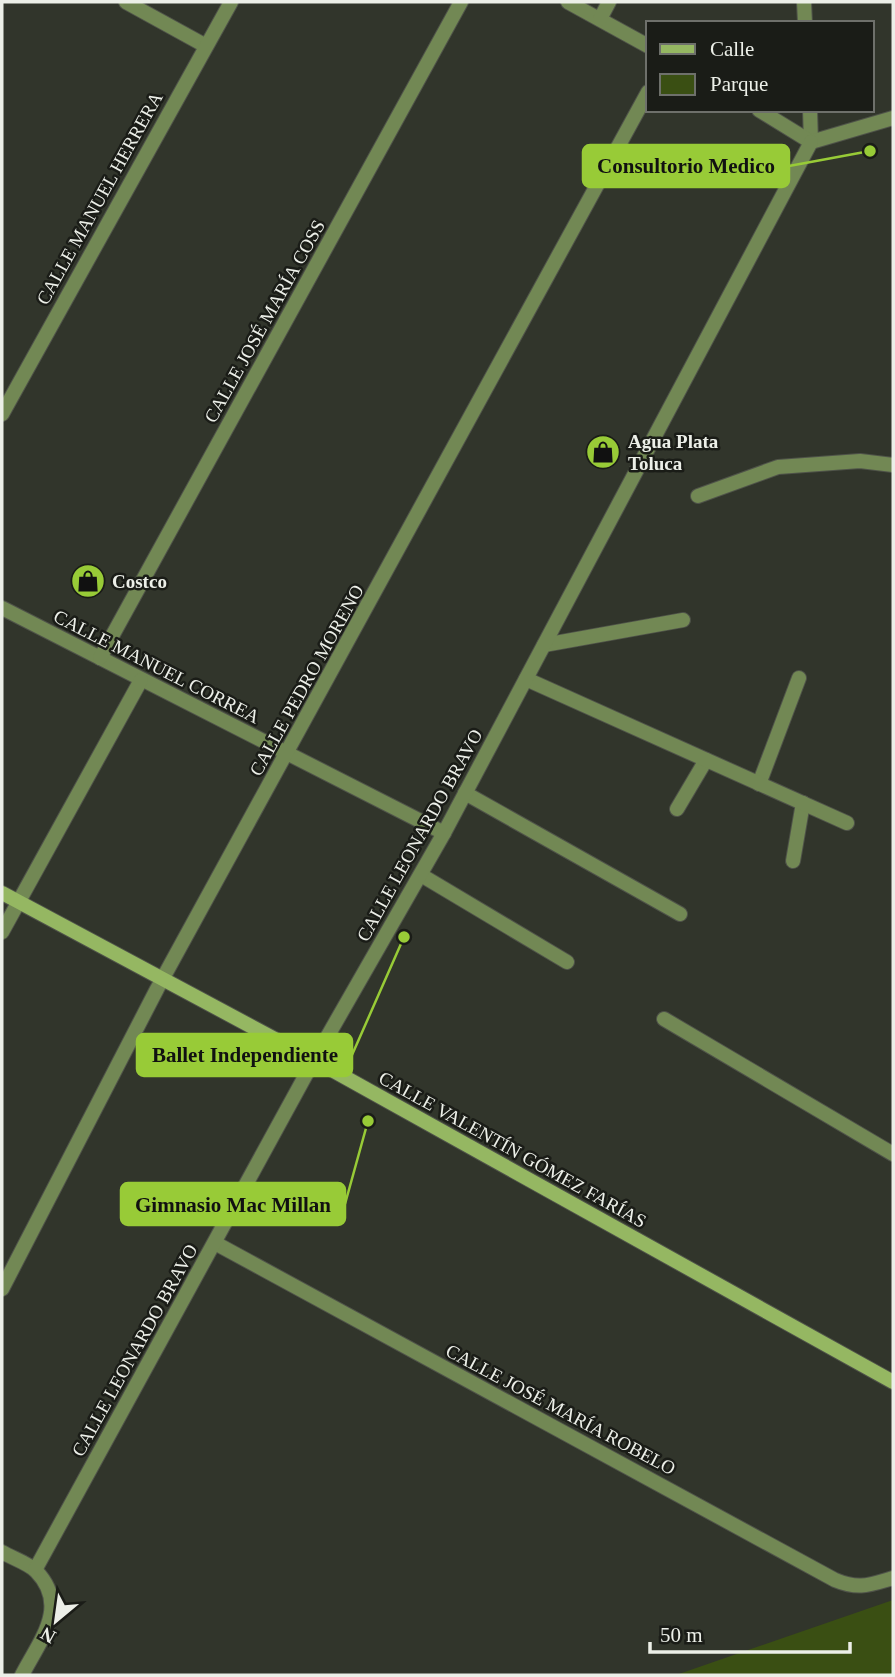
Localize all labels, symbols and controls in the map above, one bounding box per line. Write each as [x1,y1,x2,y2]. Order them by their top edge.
legend [646,21,874,112]
text: Calle [710,37,754,61]
text: Parque [710,72,768,96]
street label: CALLE MANUEL HERRERA [32,88,167,308]
callout: Consultorio Medico [583,145,789,187]
text: Consultorio Medico [597,154,775,178]
street label: CALLE JOSÉ MARÍA COSS [200,216,329,426]
place label: Agua Plata Toluca [628,431,719,474]
shop icon: Agua Plata Toluca [584,433,622,471]
shop icon: Costco [69,562,107,600]
place label: Costco [112,571,167,592]
street label: CALLE PEDRO MORENO [245,581,368,780]
street label: CALLE MANUEL CORREA [50,605,264,728]
street label: CALLE LEONARDO BRAVO [352,726,487,945]
callout: Ballet Independiente [137,1034,352,1076]
text: Ballet Independiente [152,1043,338,1067]
street label: CALLE VALENTÍN GÓMEZ FARÍAS [375,1067,650,1232]
callout: Gimnasio Mac Millan [121,1183,345,1225]
text: Gimnasio Mac Millan [135,1193,331,1217]
street label: CALLE LEONARDO BRAVO [67,1241,202,1460]
street label: CALLE JOSÉ MARÍA ROBELO [442,1340,679,1479]
north arrow [21,1586,91,1656]
scale bar [650,1610,850,1654]
text: N [37,1623,59,1648]
text: 50 m [660,1623,703,1647]

